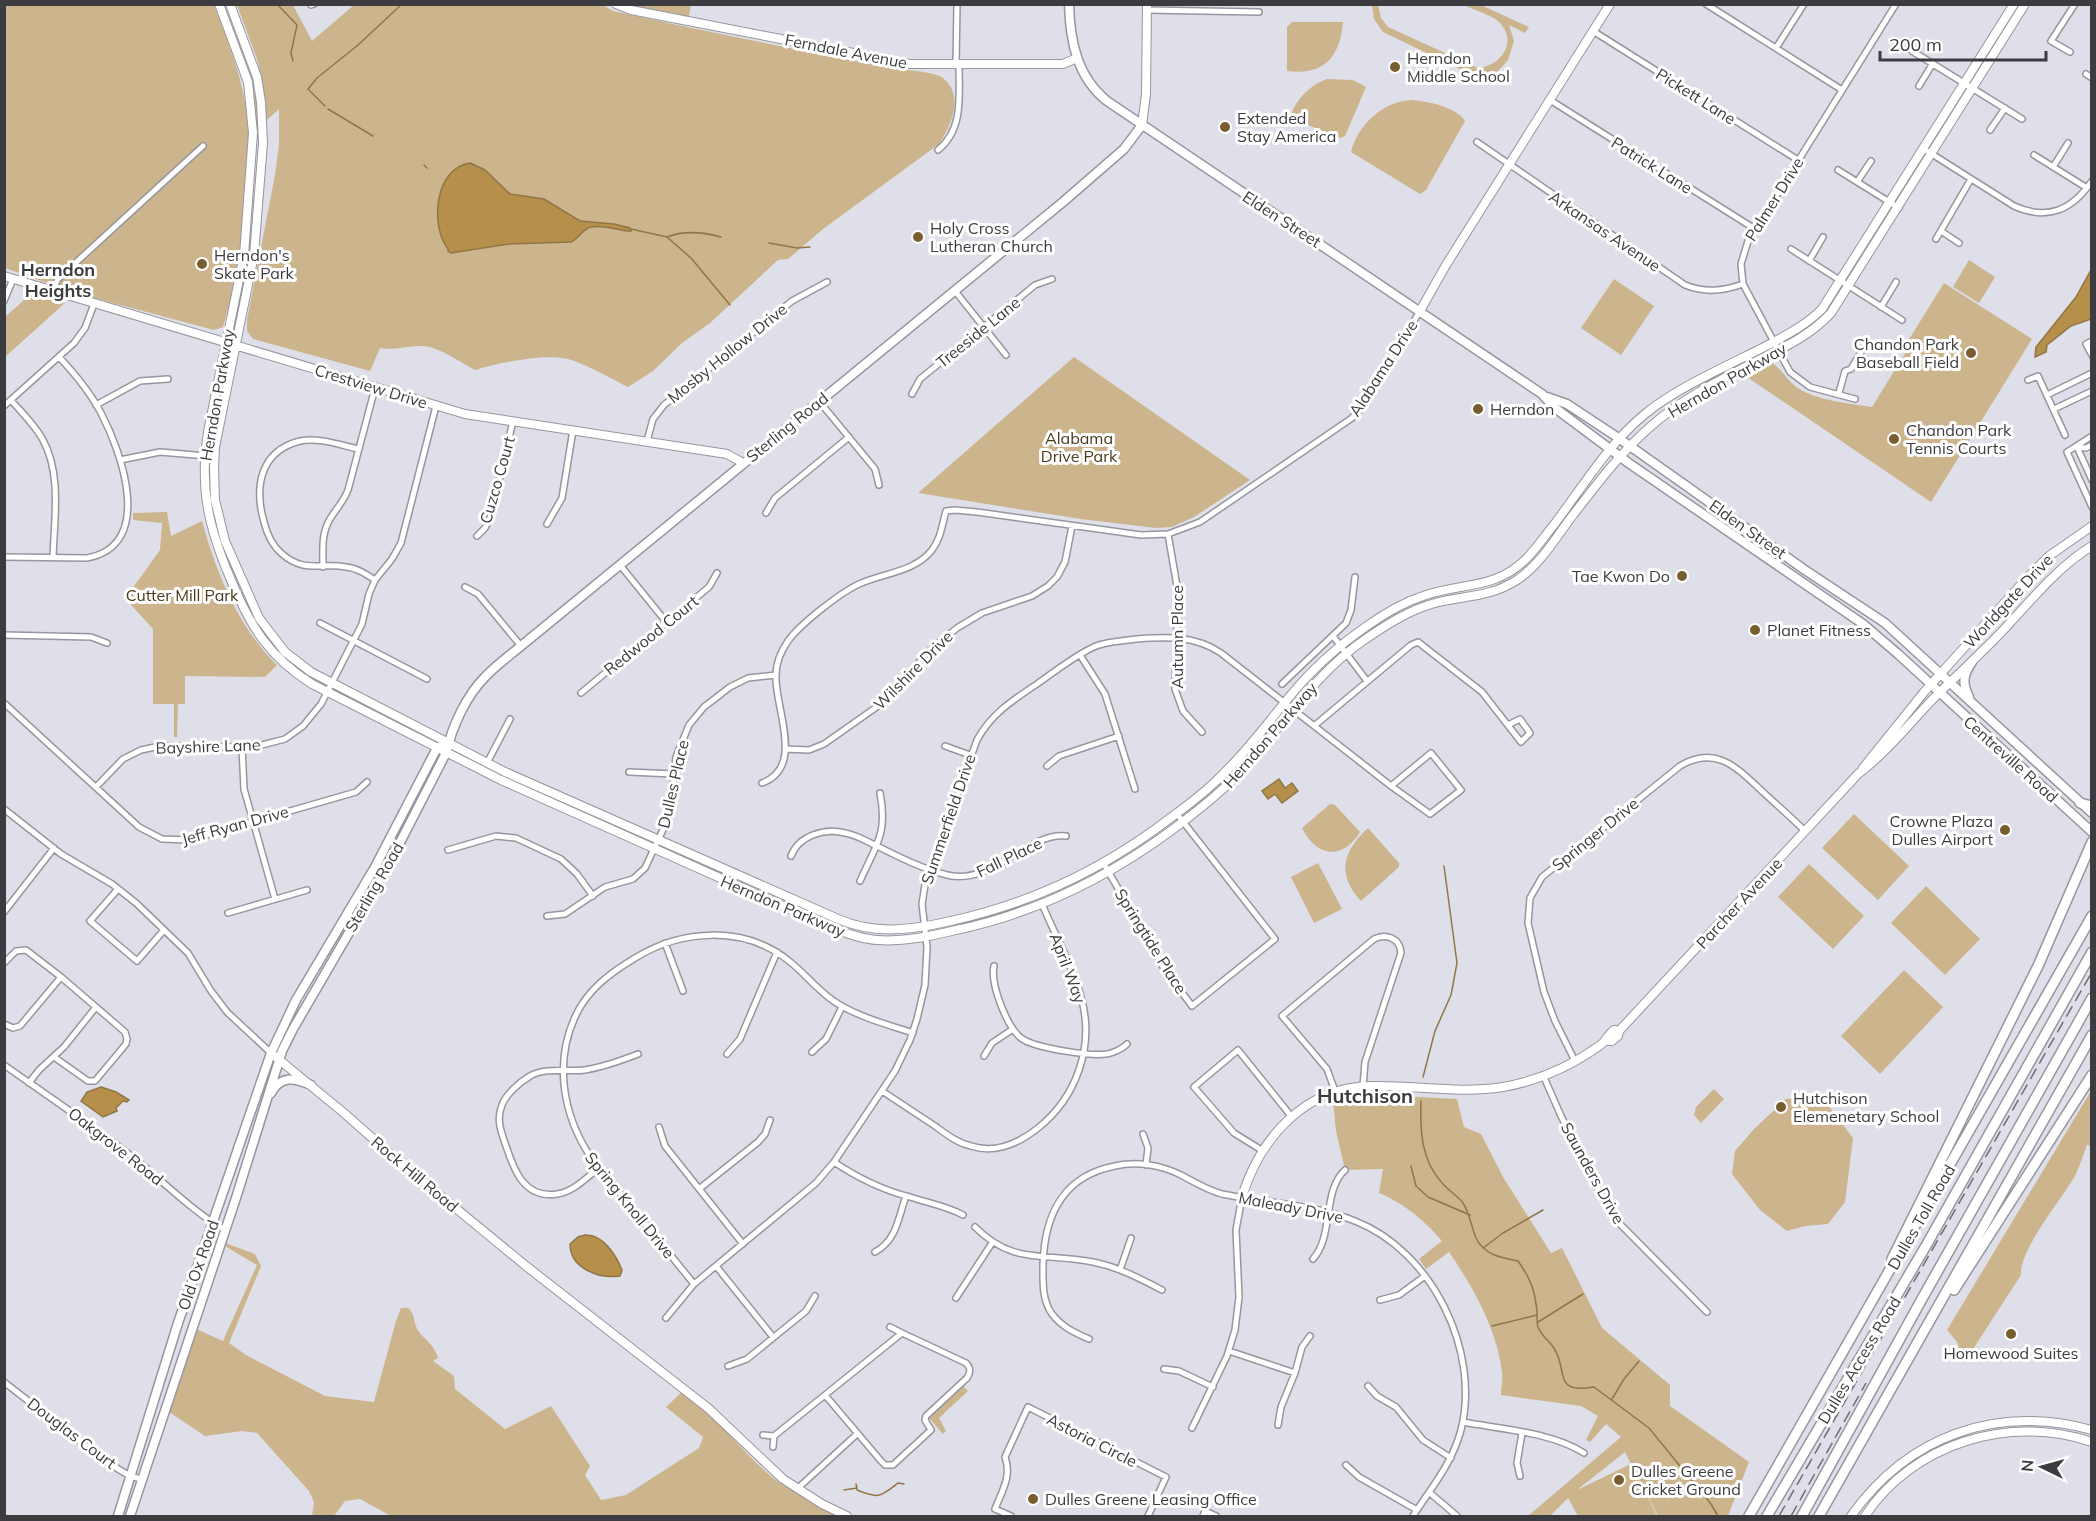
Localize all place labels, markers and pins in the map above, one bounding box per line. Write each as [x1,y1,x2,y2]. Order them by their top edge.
place label: Herndon Middle School [1407,48,1510,86]
marker: Herndon Middle School [1388,60,1402,74]
place label: Extended Stay America [1237,108,1336,146]
marker: Extended Stay America [1218,120,1232,134]
place label: Holy Cross Lutheran Church [930,218,1053,256]
marker: Holy Cross Lutheran Church [911,230,925,244]
place label: Herndon's Skate Park [214,245,295,283]
marker: Herndon's Skate Park [195,257,209,271]
place label: Chandon Park Baseball Field [1854,334,1960,372]
marker: Chandon Park Baseball Field [1964,346,1978,360]
place label: Herndon [1490,399,1554,419]
marker: Herndon [1471,402,1485,416]
place label: Chandon Park Tennis Courts [1906,420,2012,458]
marker: Chandon Park Tennis Courts [1887,432,1901,446]
place label: Tae Kwon Do [1572,566,1670,586]
marker: Tae Kwon Do [1675,569,1689,583]
place label: Planet Fitness [1767,620,1871,640]
marker: Planet Fitness [1748,623,1762,637]
place label: Crowne Plaza Dulles Airport [1890,811,1993,849]
marker: Crowne Plaza Dulles Airport [1998,823,2012,837]
place label: Hutchison Elemenetary School [1793,1088,1939,1126]
marker: Hutchison Elemenetary School [1774,1100,1788,1114]
marker: Homewood Suites [2004,1327,2018,1341]
place label: Homewood Suites [1943,1343,2079,1363]
place label: Dulles Greene Cricket Ground [1631,1461,1741,1499]
marker: Dulles Greene Cricket Ground [1612,1473,1626,1487]
place label: Dulles Greene Leasing Office [1045,1489,1257,1509]
marker: Dulles Greene Leasing Office [1026,1492,1040,1506]

